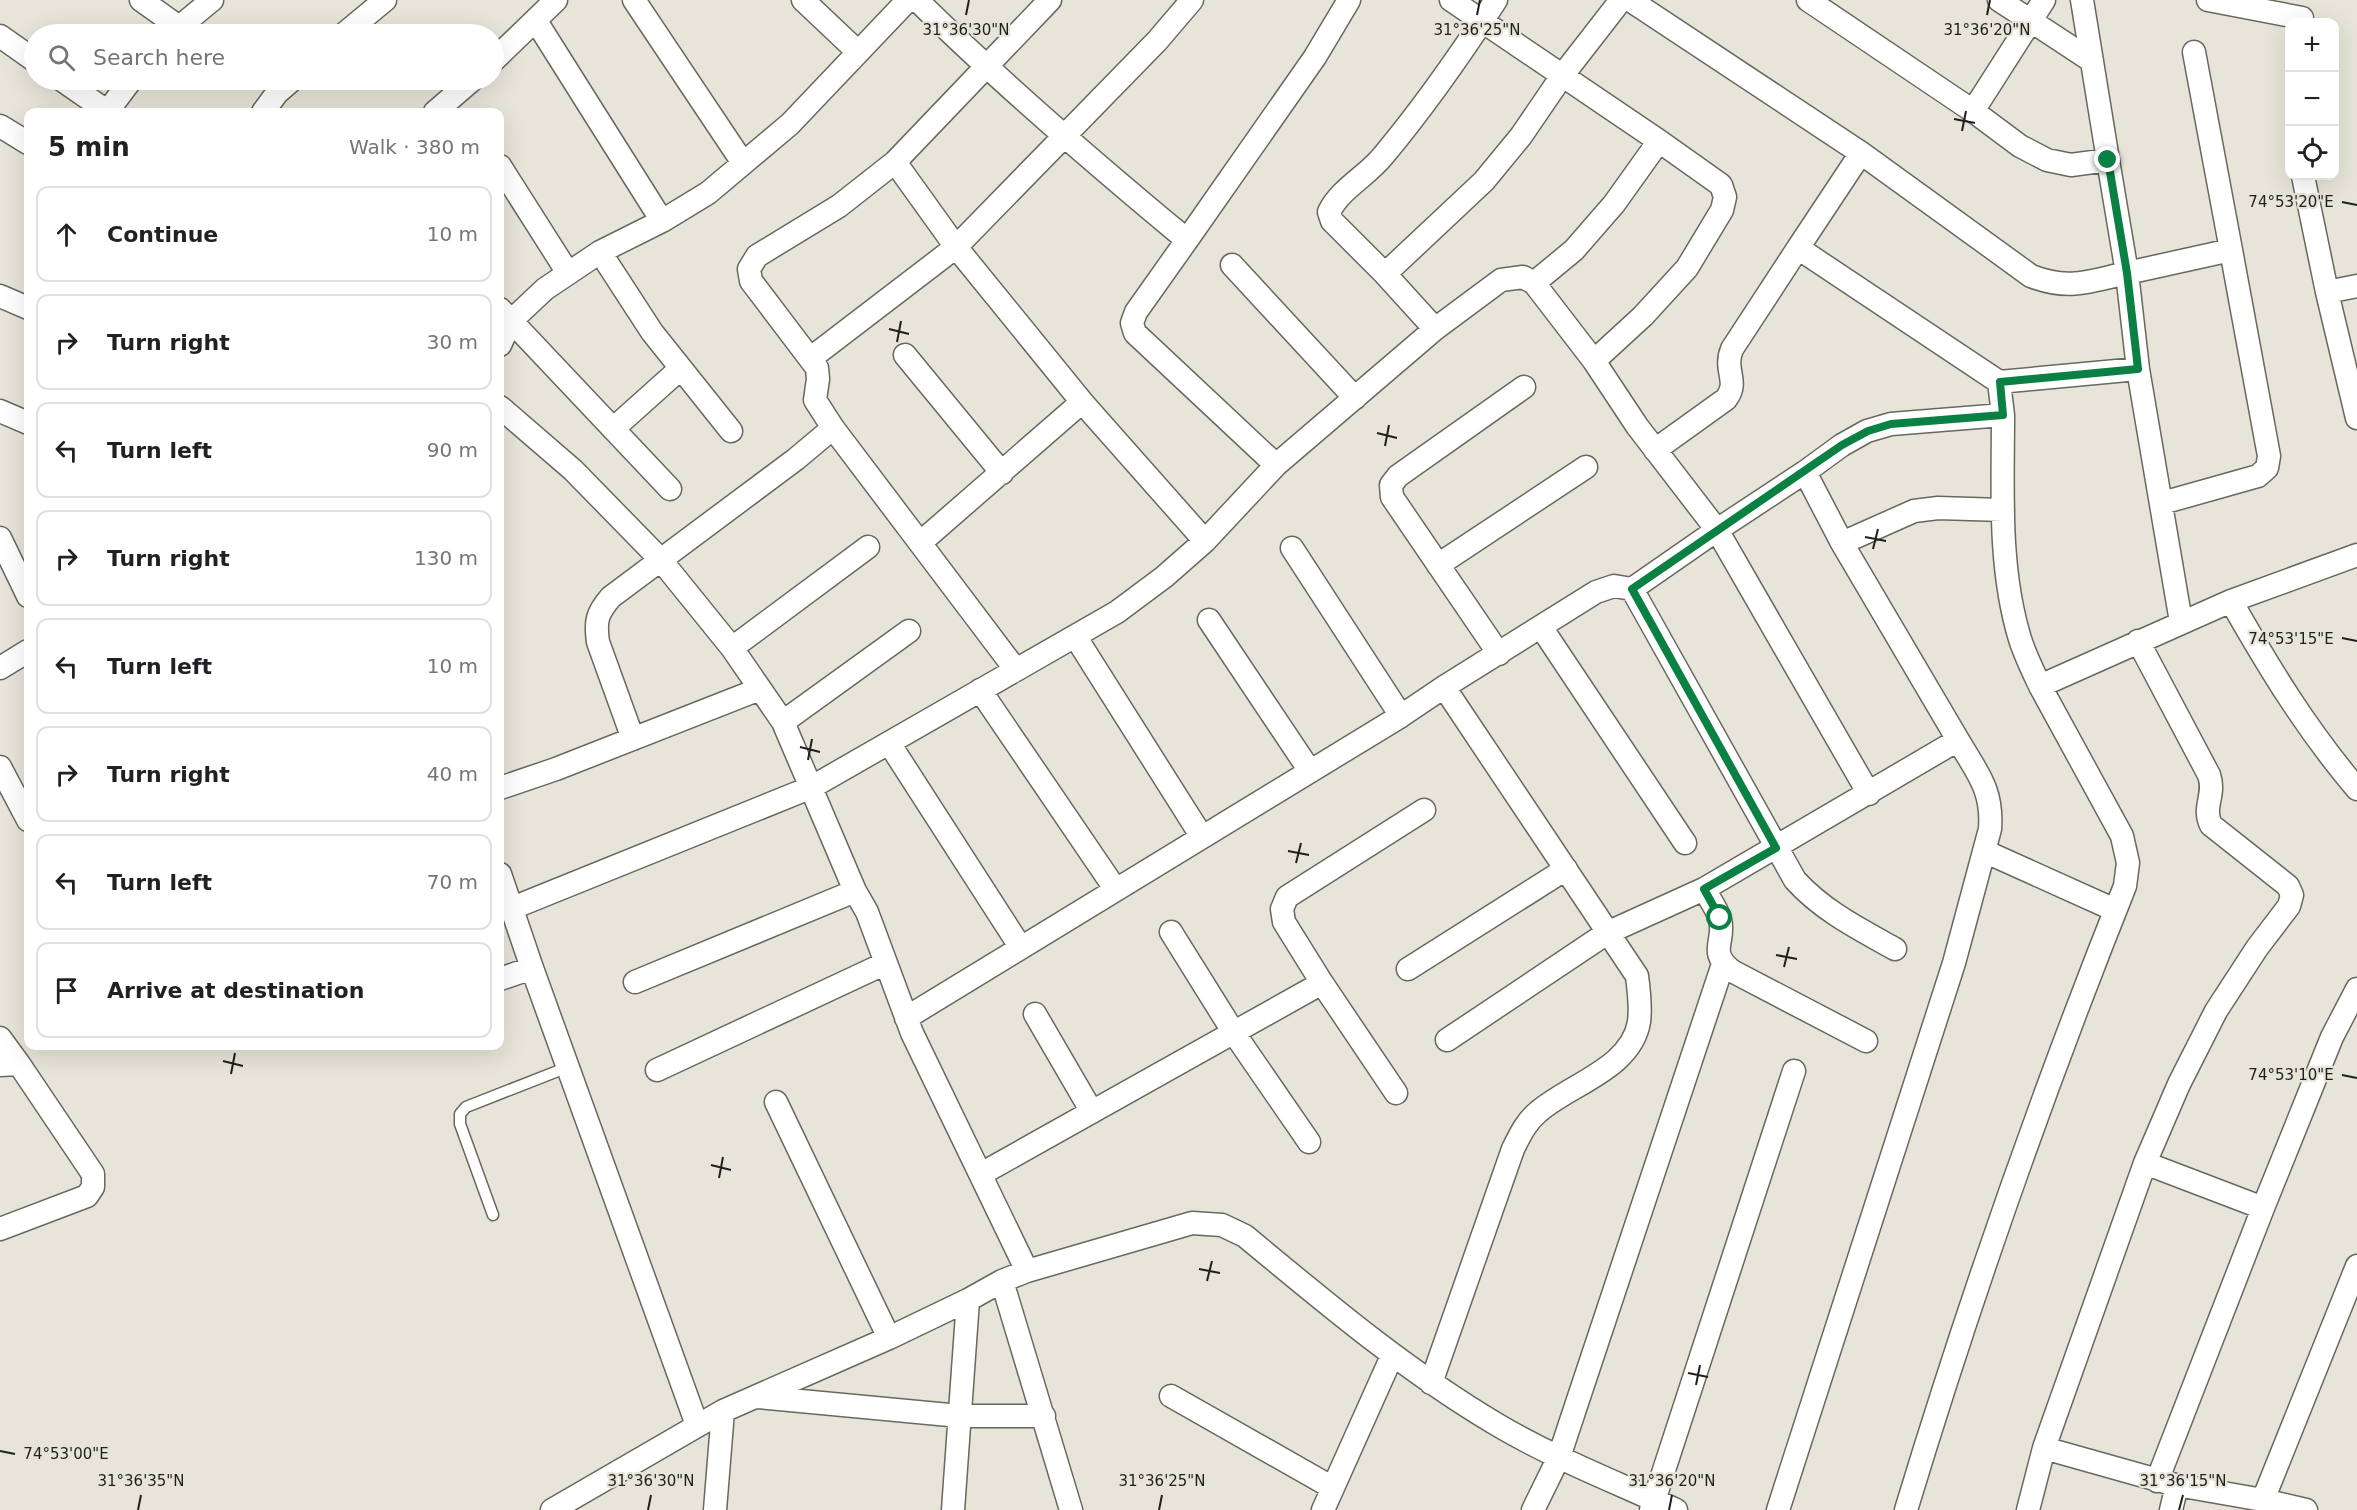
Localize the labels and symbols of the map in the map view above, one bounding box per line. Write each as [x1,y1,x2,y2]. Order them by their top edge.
text: 31°36'30"N [922,21,1010,39]
text: 31°36'25"N [1433,21,1521,39]
text: 31°36'20"N [1943,21,2031,39]
route end [2094,146,2120,172]
text: 74°53'20"E [2248,193,2334,211]
text: 74°53'15"E [2248,630,2334,648]
route start [1706,904,1732,930]
text: 74°53'10"E [2248,1066,2334,1084]
text: 74°53'00"E [23,1445,109,1463]
text: 31°36'35"N [97,1472,185,1490]
text: 31°36'30"N [607,1472,695,1490]
text: 31°36'25"N [1118,1472,1206,1490]
text: 31°36'20"N [1628,1472,1716,1490]
text: 31°36'15"N [2139,1472,2227,1490]

